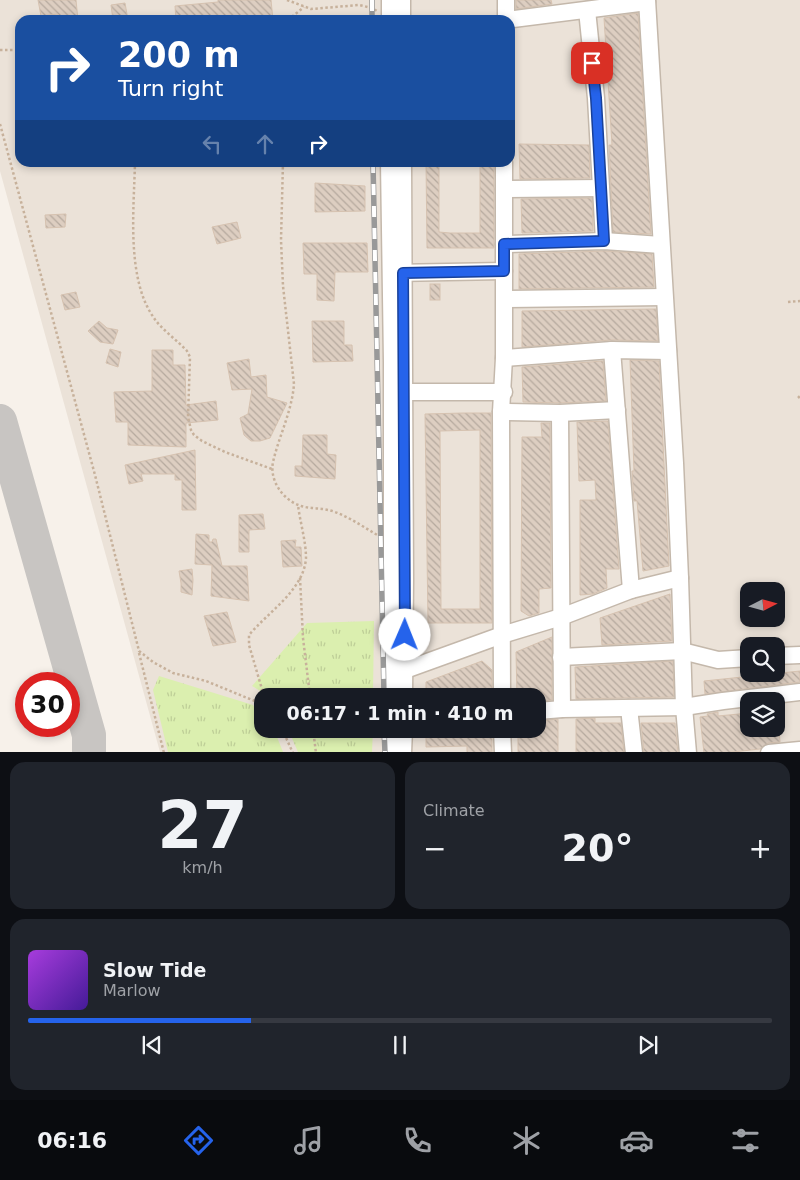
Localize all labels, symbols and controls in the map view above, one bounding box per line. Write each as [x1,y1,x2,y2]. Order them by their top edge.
icon: right [35,35,100,100]
text: 200 m [118,35,240,75]
pin [571,42,613,84]
icon: arrive [578,49,606,77]
text: Turn right [118,76,223,101]
icon: left [198,130,226,158]
icon: ahead [251,130,279,158]
icon: right [304,130,332,158]
north arrow [740,582,785,628]
map controls [740,582,785,737]
position arrow [378,608,430,660]
button: search [740,637,785,682]
speed limit sign: 30 [15,672,80,737]
button: layers [740,692,785,737]
text: 06:17 · 1 min · 410 m [286,702,514,724]
text: 27 [157,788,248,863]
text: Climate [423,801,485,820]
text: 20° [562,826,633,870]
text: − [423,832,446,865]
text: + [749,832,772,865]
text: km/h [182,858,223,877]
text: Slow Tide [103,959,206,981]
text: Marlow [103,981,161,1000]
icon: previous [138,1031,166,1059]
icon: pause [386,1031,414,1059]
icon: next [634,1031,662,1059]
icon: directions [181,1123,216,1158]
icon: music [291,1123,326,1158]
icon: phone [400,1123,435,1158]
icon: climate [509,1123,544,1158]
icon: car [619,1123,654,1158]
icon: filters [728,1123,763,1158]
text: 06:16 [37,1128,107,1153]

